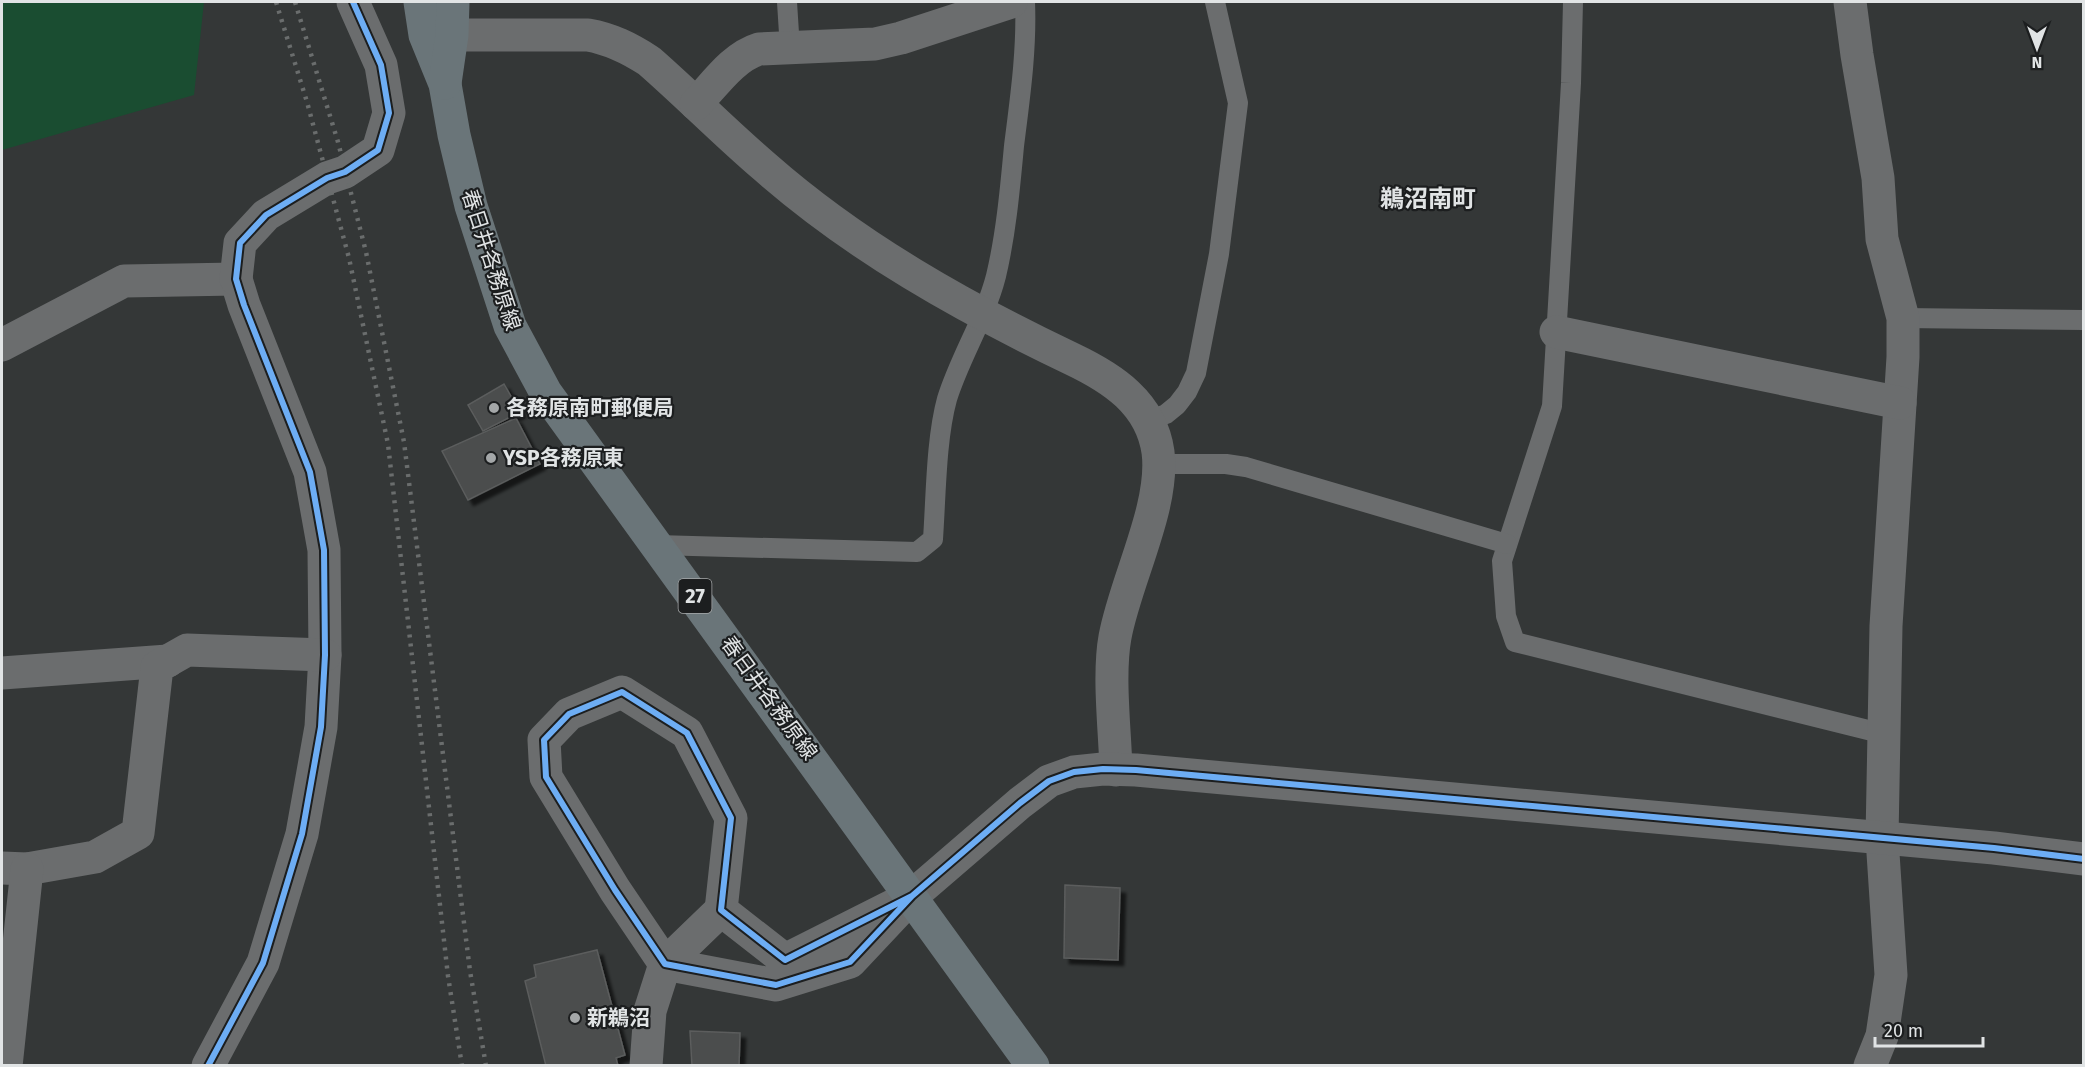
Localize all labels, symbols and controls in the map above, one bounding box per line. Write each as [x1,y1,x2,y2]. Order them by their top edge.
north arrow [2007,18,2067,78]
text: N [2032,53,2042,72]
district label: 鵜沼南町 [1380,185,1476,213]
street label: 春日井各務原線 [456,186,526,334]
place label: 各務原南町郵便局 [506,395,674,421]
marker: 各務原南町郵便局 [487,401,501,415]
place label: YSP各務原東 [502,445,624,471]
marker: YSP各務原東 [484,451,498,465]
road number: 27 [678,579,712,613]
street label: 春日井各務原線 [715,631,823,765]
place label: 新鵜沼 [587,1005,650,1031]
scale bar [1875,1010,1983,1048]
marker: 新鵜沼 [568,1011,582,1025]
text: 20 m [1884,1020,1923,1042]

